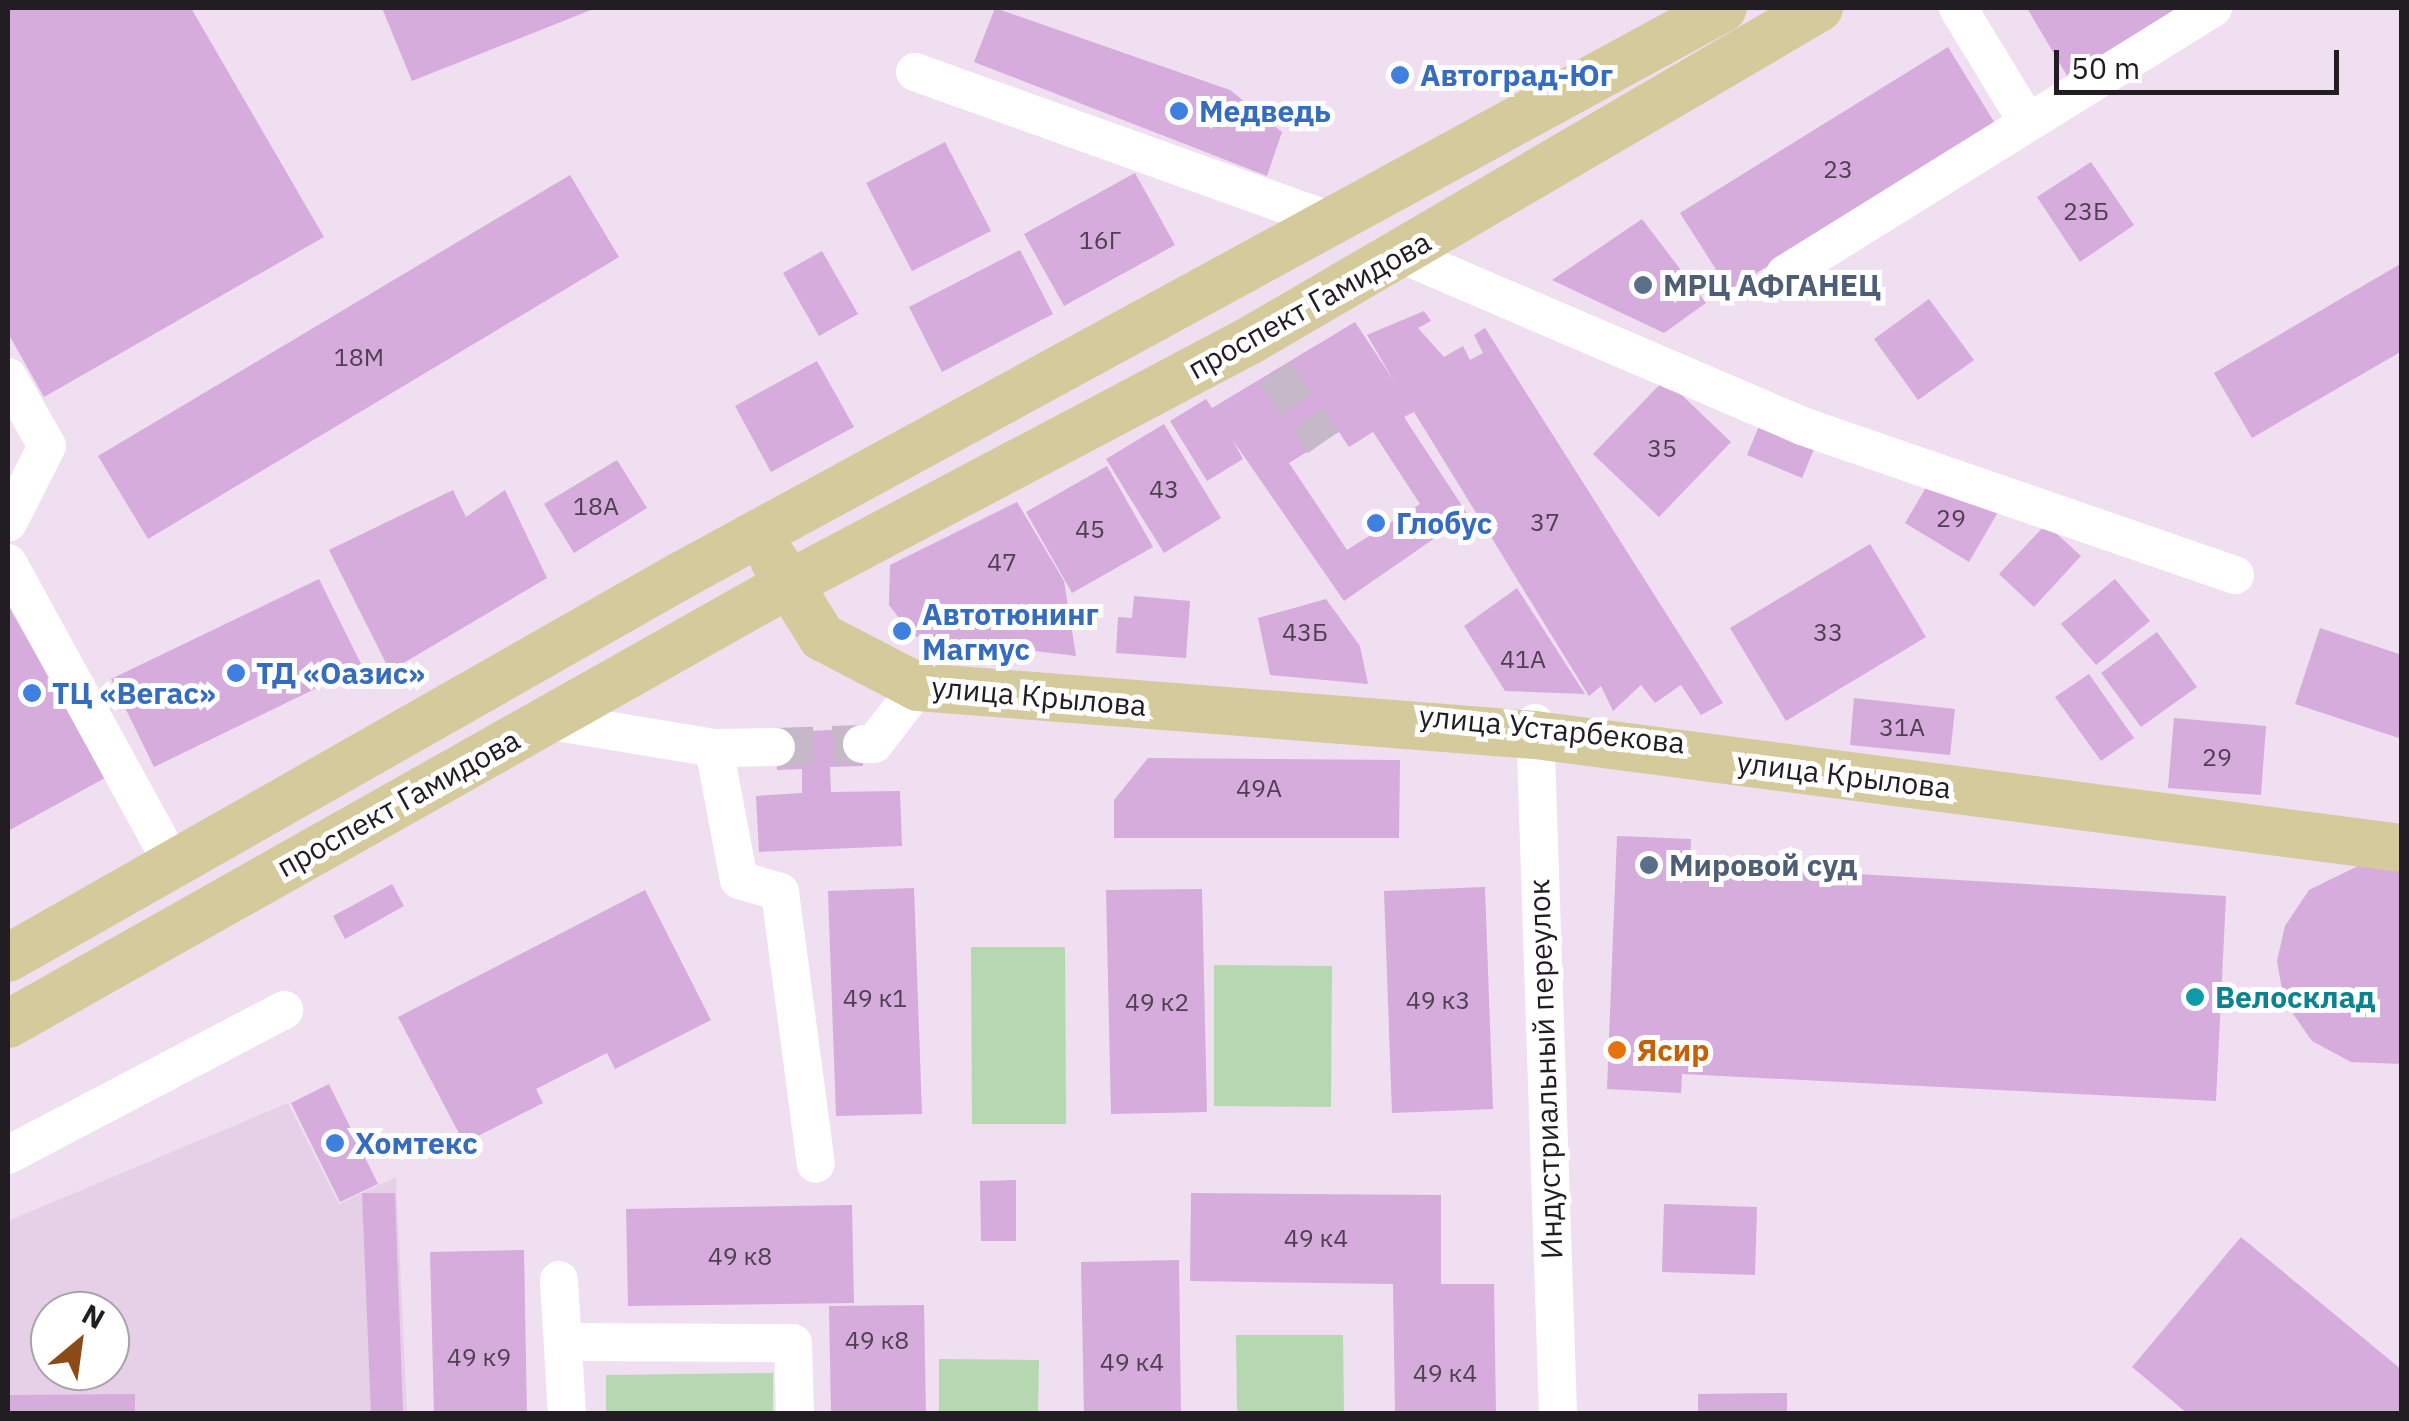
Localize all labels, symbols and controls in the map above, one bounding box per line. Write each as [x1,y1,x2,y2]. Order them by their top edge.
scale bar [2059,30,2344,92]
text: 50 m [2071,48,2140,87]
place label: Автоград-Юг [1420,57,1613,93]
marker: Автоград-Юг [1389,64,1411,86]
place label: Медведь [1199,93,1331,129]
marker: Медведь [1168,100,1190,122]
house number: 23 [1823,154,1853,184]
house number: 23Б [2063,196,2109,226]
street label: проспект Гамидова [1181,223,1437,387]
house number: 16Г [1079,225,1121,255]
place label: МРЦ АФГАНЕЦ [1663,267,1881,303]
marker: МРЦ АФГАНЕЦ [1632,274,1654,296]
house number: 18М [334,342,384,372]
house number: 35 [1647,433,1677,463]
house number: 43 [1149,474,1179,504]
house number: 18А [573,491,619,521]
house number: 29 [1936,503,1966,533]
place label: Глобус [1396,505,1492,541]
house number: 37 [1530,507,1560,537]
marker: Глобус [1365,512,1387,534]
house number: 45 [1075,514,1105,544]
house number: 47 [987,547,1017,577]
place label: Автотюнинг Магмус [922,596,1099,666]
house number: 43Б [1282,617,1328,647]
house number: 33 [1813,617,1843,647]
marker: Автотюнинг Магмус [891,620,913,642]
house number: 41А [1500,644,1546,674]
place label: ТД «Оазис» [256,655,425,691]
marker: ТД «Оазис» [225,662,247,684]
street label: улица Крылова [930,669,1148,723]
place label: ТЦ «Вегас» [52,675,216,711]
marker: ТЦ «Вегас» [21,682,43,704]
street label: улица Устарбекова [1417,697,1687,761]
house number: 31А [1879,712,1925,742]
street label: проспект Гамидова [270,721,526,885]
house number: 29 [2202,742,2232,772]
street label: улица Крылова [1735,744,1953,806]
house number: 49А [1236,773,1282,803]
place label: Мировой суд [1669,847,1857,883]
marker: Мировой суд [1638,854,1660,876]
street label: Индустриальный переулок [1520,878,1570,1260]
place label: Велосклад [2215,979,2376,1015]
house number: 49 к1 [843,983,907,1013]
house number: 49 к3 [1406,985,1470,1015]
marker: Велосклад [2184,986,2206,1008]
house number: 49 к2 [1125,987,1189,1017]
place label: Ясир [1637,1032,1709,1068]
marker: Ясир [1606,1039,1628,1061]
place label: Хомтекс [355,1125,478,1161]
marker: Хомтекс [324,1132,346,1154]
house number: 49 к4 [1284,1223,1348,1253]
house number: 49 к8 [708,1241,772,1271]
north arrow [30,1291,130,1391]
text: N [76,1295,112,1337]
house number: 49 к8 [845,1325,909,1355]
house number: 49 к9 [447,1342,511,1372]
house number: 49 к4 [1100,1347,1164,1377]
house number: 49 к4 [1413,1358,1477,1388]

